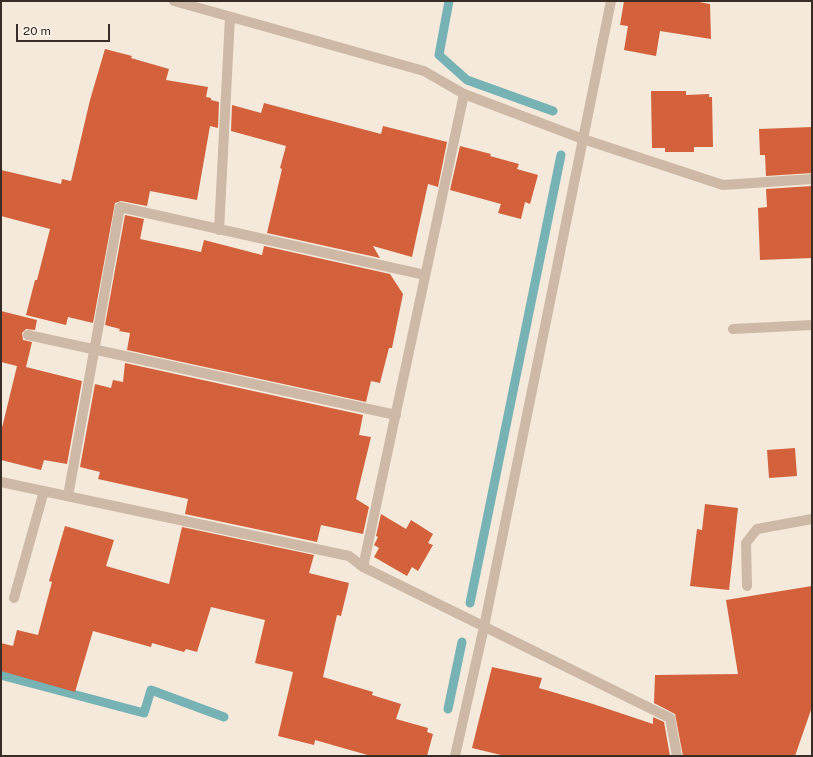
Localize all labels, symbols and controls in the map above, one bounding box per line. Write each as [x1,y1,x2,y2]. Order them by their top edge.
scale bar [18,16,112,42]
text: 20 m [23,24,51,38]

